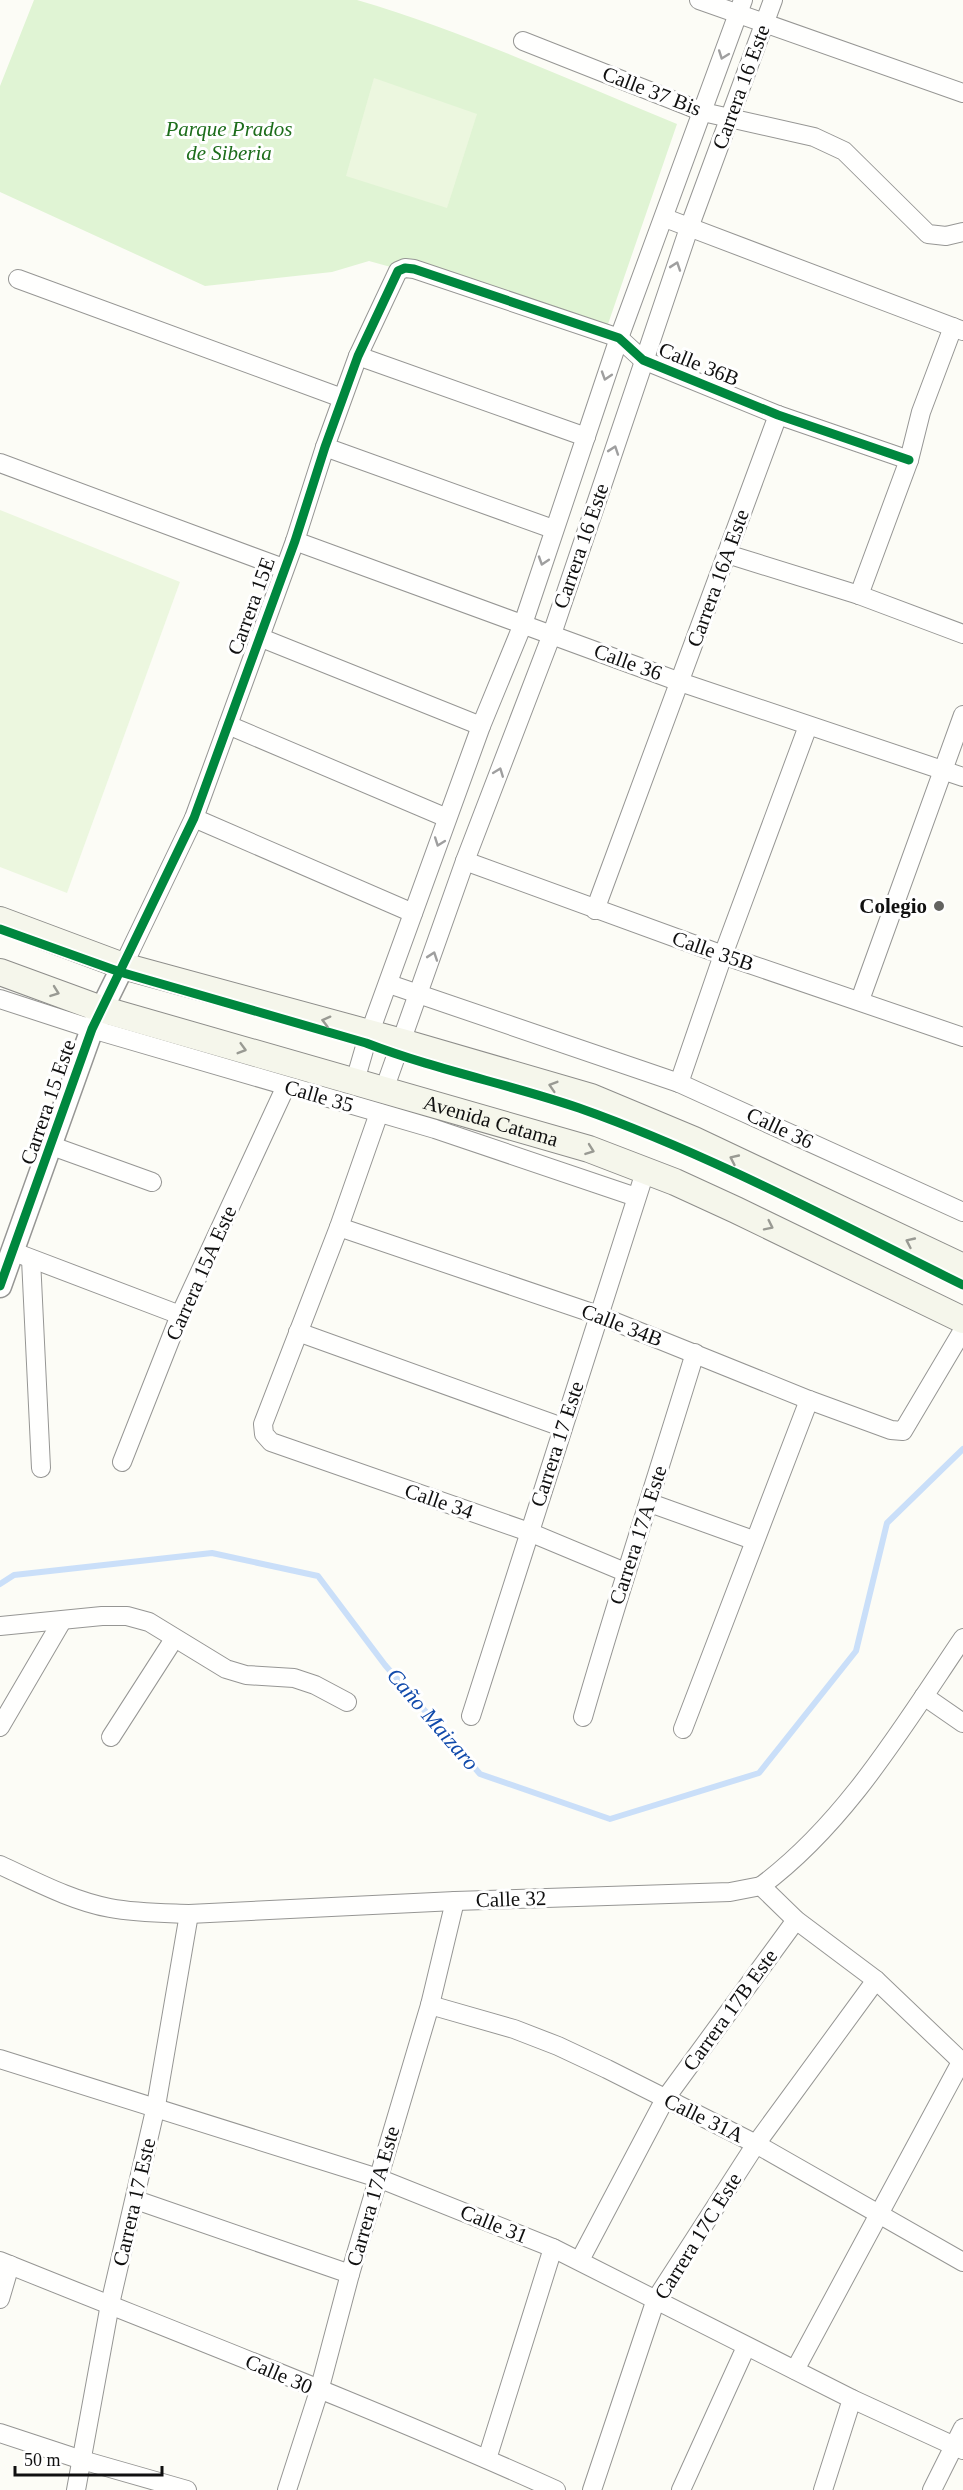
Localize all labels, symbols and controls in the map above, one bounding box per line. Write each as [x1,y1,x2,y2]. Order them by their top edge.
street label: Carrera 16 Este [707,22,775,152]
one-way arrow [718,49,731,60]
street label: Calle 37 Bis [599,61,705,121]
park label: Parque Prados de Siberia [165,117,292,165]
one-way arrow [668,261,681,271]
street label: Calle 36B [655,337,743,391]
one-way arrow [601,370,614,381]
one-way arrow [606,445,619,456]
street label: Carrera 16 Este [548,480,614,612]
street label: Carrera 16A Este [682,506,754,650]
street label: Carrera 15E [222,554,280,658]
one-way arrow [538,555,550,566]
street label: Calle 36 [591,639,665,685]
one-way arrow [492,768,504,779]
one-way arrow [433,836,446,847]
place label: Colegio [859,894,927,918]
marker: Colegio [932,899,946,913]
street label: Calle 35B [669,926,757,976]
one-way arrow [425,951,438,962]
one-way arrow [49,985,60,998]
one-way arrow [321,1016,331,1028]
street label: Carrera 15 Este [15,1036,81,1168]
one-way arrow [236,1042,246,1054]
street label: Calle 35 [282,1075,356,1117]
one-way arrow [549,1081,559,1093]
street label: Avenida Catama [421,1090,561,1152]
street label: Calle 36 [743,1102,817,1154]
one-way arrow [584,1143,595,1156]
one-way arrow [729,1154,740,1166]
street label: Carrera 15A Este [161,1202,241,1344]
one-way arrow [763,1219,774,1231]
one-way arrow [906,1238,917,1250]
street label: Calle 34B [578,1299,666,1351]
street label: Carrera 17 Este [525,1378,589,1510]
street label: Carrera 17A Este [604,1463,672,1607]
street label: Calle 34 [402,1478,477,1524]
water label: Caño Maizaro [382,1663,484,1775]
street label: Calle 32 [475,1886,547,1912]
street label: Carrera 17B Este [678,1944,782,2076]
street label: Calle 31A [660,2088,749,2148]
street label: Carrera 17A Este [342,2123,404,2269]
street label: Carrera 17 Este [108,2136,160,2268]
street label: Carrera 17C Este [650,2168,746,2304]
street label: Calle 31 [457,2200,531,2248]
street label: Calle 30 [242,2349,316,2399]
scale bar [15,2439,162,2477]
text: 50 m [24,2450,61,2470]

